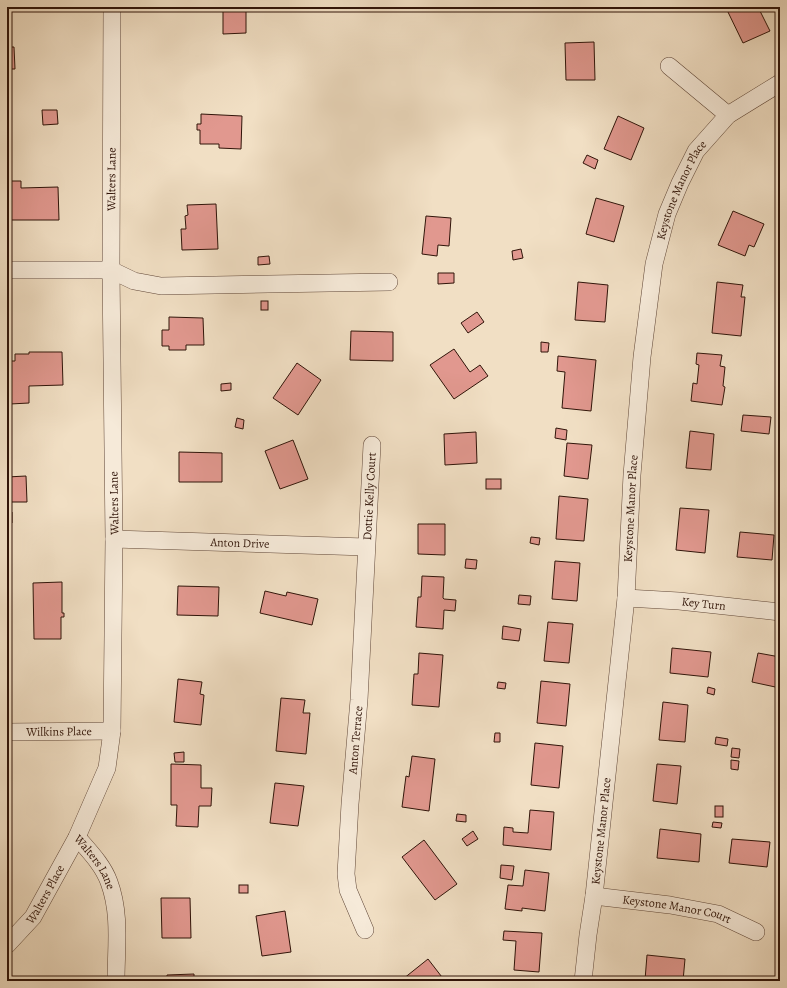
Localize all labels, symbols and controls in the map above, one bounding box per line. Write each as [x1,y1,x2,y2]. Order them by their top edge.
street label: Keystone Manor Place [653,137,710,241]
street label: Walters Lane [103,147,119,212]
street label: Dottie Kelly Court [359,452,380,541]
street label: Keystone Manor Place [620,454,642,563]
street label: Walters Lane [105,471,123,536]
street label: Anton Drive [209,534,270,552]
street label: Key Turn [681,593,727,614]
street label: Anton Terrace [345,705,366,776]
street label: Wilkins Place [25,723,92,740]
street label: Keystone Manor Place [587,777,615,886]
street label: Walters Lane [70,830,119,891]
street label: Walters Place [22,862,68,928]
street label: Keystone Manor Court [622,891,734,927]

